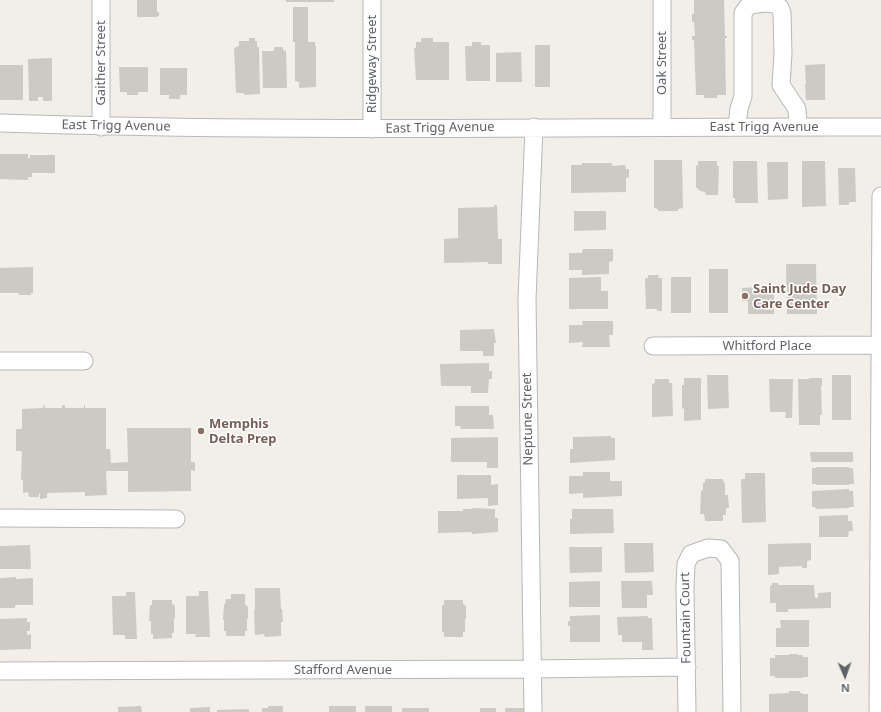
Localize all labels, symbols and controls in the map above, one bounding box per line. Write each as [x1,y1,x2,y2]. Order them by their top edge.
street label: Ridgeway Street [364,15,380,113]
street label: Gaither Street [93,20,109,106]
street label: Oak Street [654,31,670,95]
street label: East Trigg Avenue [61,117,171,135]
street label: East Trigg Avenue [385,119,495,137]
street label: East Trigg Avenue [709,119,819,135]
place label: Saint Jude Day Care Center [753,281,846,312]
marker: Saint Jude Day Care Center [740,291,750,301]
street label: Whitford Place [722,338,812,354]
street label: Neptune Street [519,372,537,466]
place label: Memphis Delta Prep [209,416,277,447]
marker: Memphis Delta Prep [196,426,206,436]
street label: Fountain Court [677,572,695,664]
north arrow [825,656,865,696]
street label: Stafford Avenue [294,662,392,678]
text: N [841,681,850,696]

